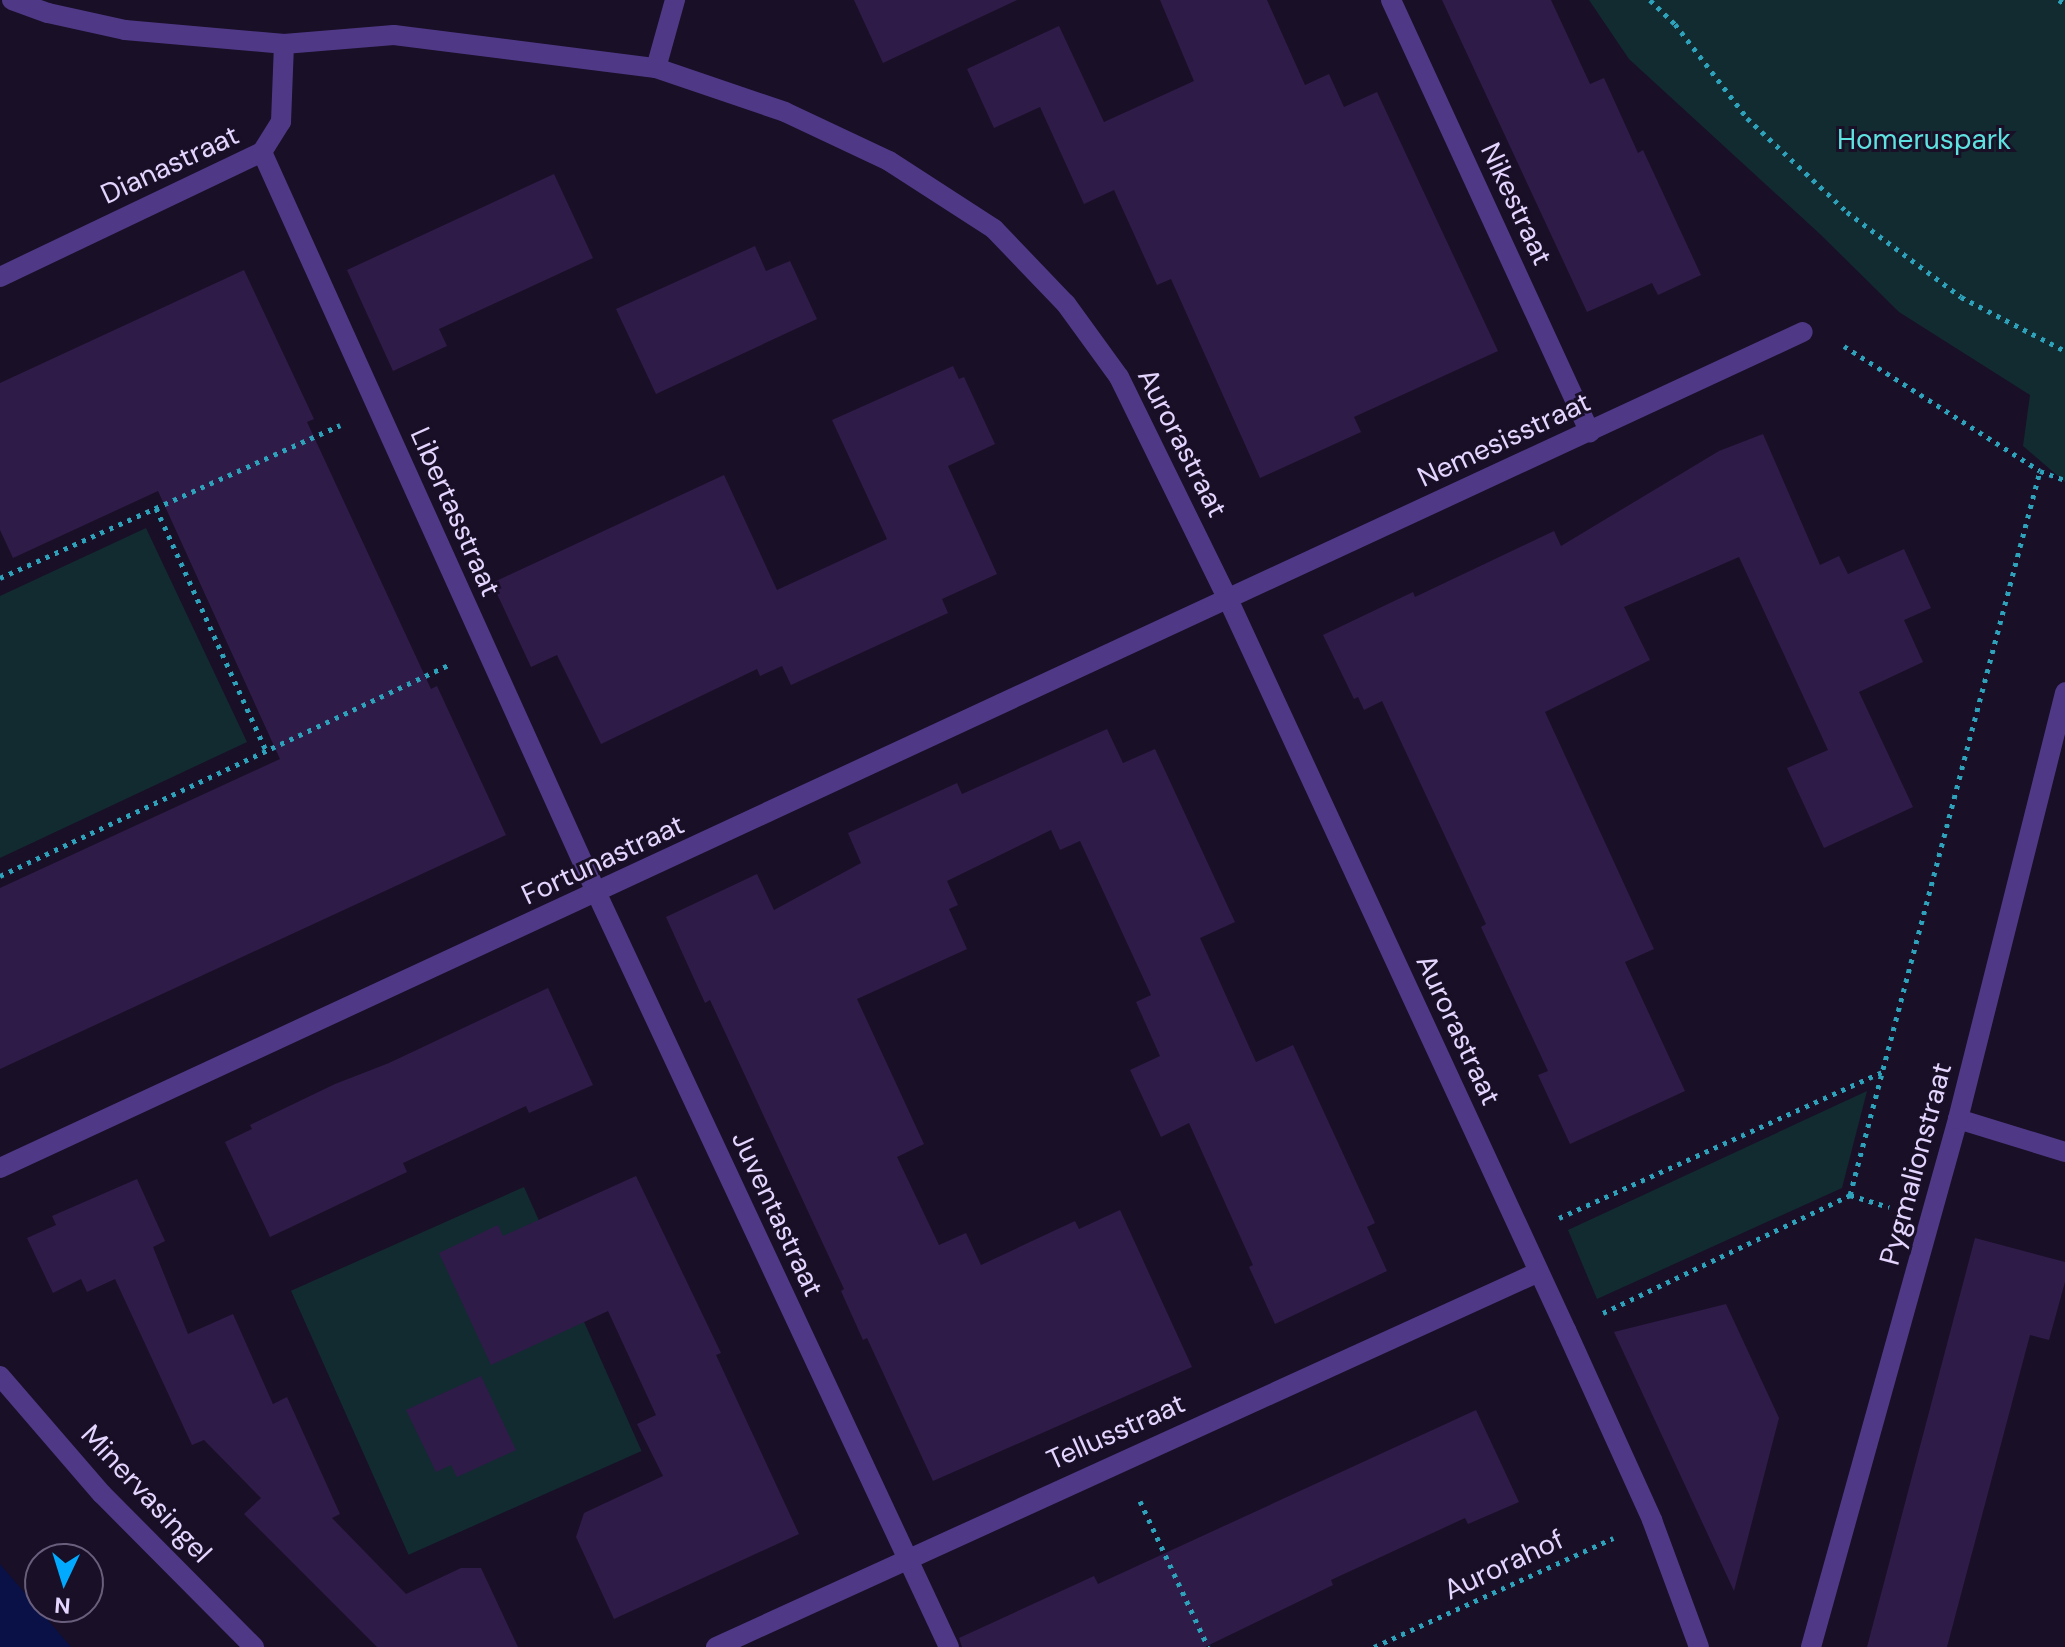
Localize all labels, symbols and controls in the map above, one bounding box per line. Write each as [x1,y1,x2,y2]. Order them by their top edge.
street label: Dianastraat [96,118,244,212]
park label: Homeruspark [1837,123,2011,157]
street label: Nikestraat [1473,138,1559,270]
street label: Aurorastraat [1130,363,1234,523]
street label: Nemesisstraat [1412,385,1596,495]
street label: Libertasstraat [403,422,507,602]
street label: Fortunastraat [516,808,690,912]
street label: Aurorastraat [1409,949,1507,1111]
street label: Pygmalionstraat [1873,1059,1959,1269]
street label: Juventastraat [724,1126,830,1302]
street label: Tellusstraat [1042,1387,1190,1477]
street label: Minervasingel [74,1418,218,1570]
street label: Aurorahof [1439,1523,1569,1607]
north arrow [24,1543,104,1623]
text: N [53,1590,71,1620]

